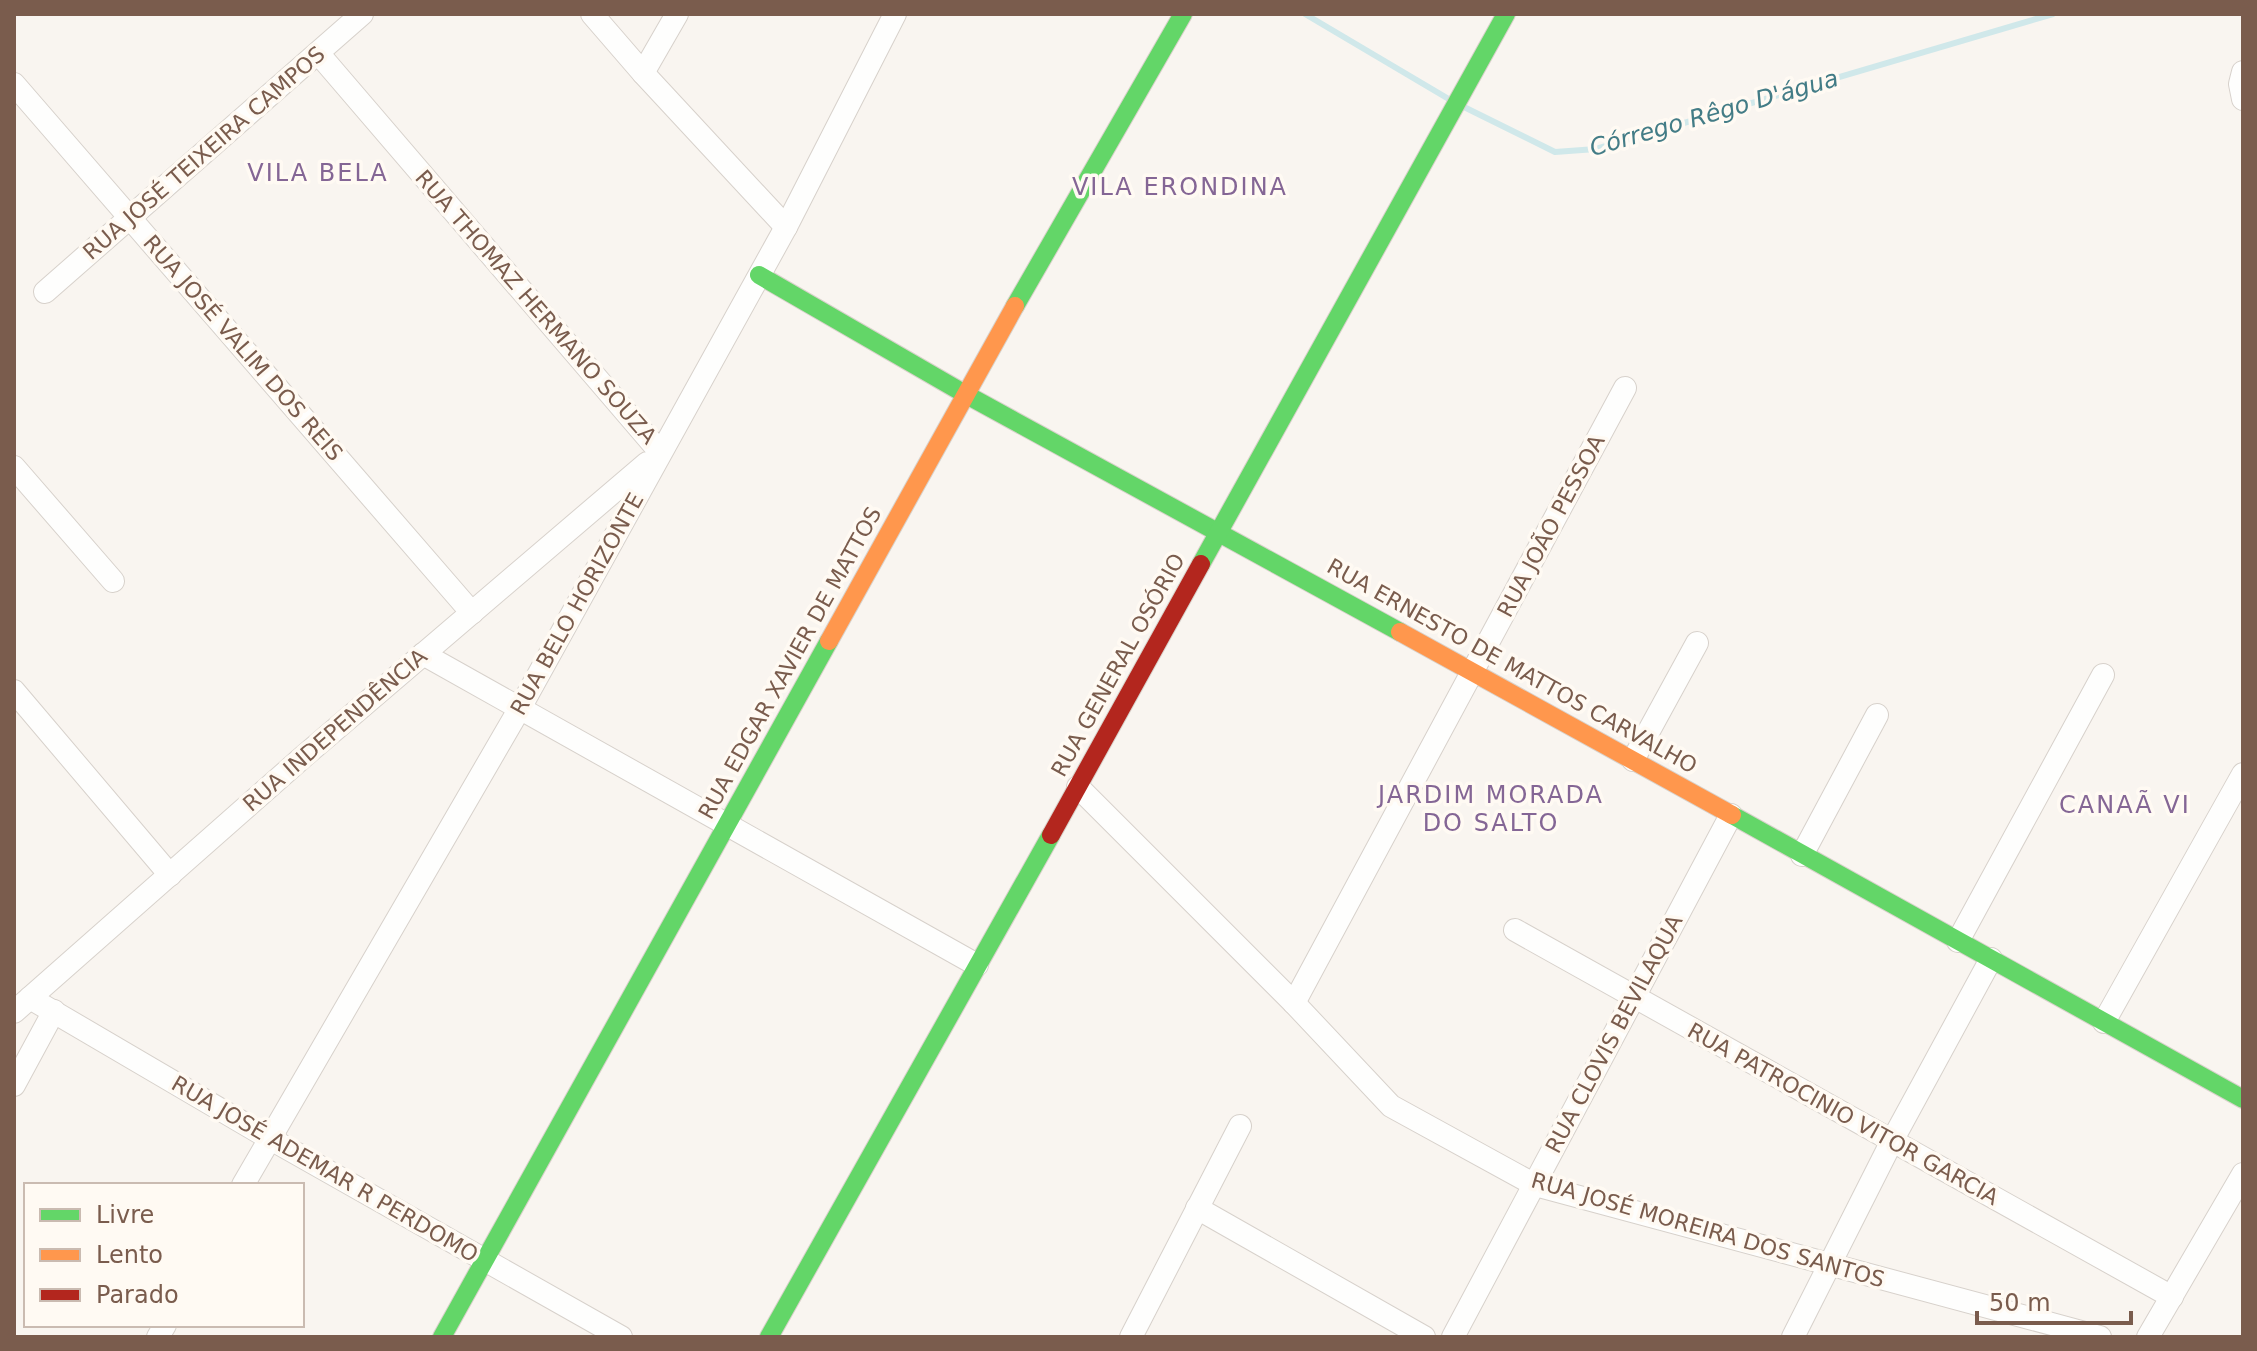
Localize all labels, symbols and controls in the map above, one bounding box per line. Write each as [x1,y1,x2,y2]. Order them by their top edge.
street label: RUA JOSÉ TEIXEIRA CAMPOS [78,41,330,265]
water label: Córrego Rêgo D'água [1586,64,1842,162]
district label: VILA BELA [247,159,389,187]
street label: RUA THOMAZ HERMANO SOUZA [410,165,662,449]
district label: VILA ERONDINA [1072,173,1288,201]
street label: RUA JOSÉ VALIM DOS REIS [138,230,348,466]
street label: RUA JOÃO PESSOA [1491,430,1610,621]
street label: RUA BELO HORIZONTE [505,489,649,719]
street label: RUA EDGAR XAVIER DE MATTOS [693,503,887,823]
street label: RUA GENERAL OSÓRIO [1046,549,1190,781]
street label: RUA ERNESTO DE MATTOS CARVALHO [1323,554,1701,778]
street label: RUA INDEPENDÊNCIA [238,643,432,817]
district label: JARDIM MORADA DO SALTO [1376,781,1604,837]
district label: CANAÃ VI [2059,789,2191,819]
street label: RUA CLOVIS BEVILAQUA [1540,911,1688,1157]
street label: RUA PATROCINIO VITOR GARCIA [1683,1018,2003,1210]
street label: RUA JOSÉ ADEMAR R PERDOMO [167,1071,483,1267]
street label: RUA JOSÉ MOREIRA DOS SANTOS [1528,1167,1888,1293]
legend [24,1183,304,1327]
text: Livre [96,1201,154,1229]
text: Lento [96,1241,163,1269]
scale bar [1977,1275,2131,1325]
text: Parado [96,1281,179,1309]
text: 50 m [1989,1289,2051,1317]

